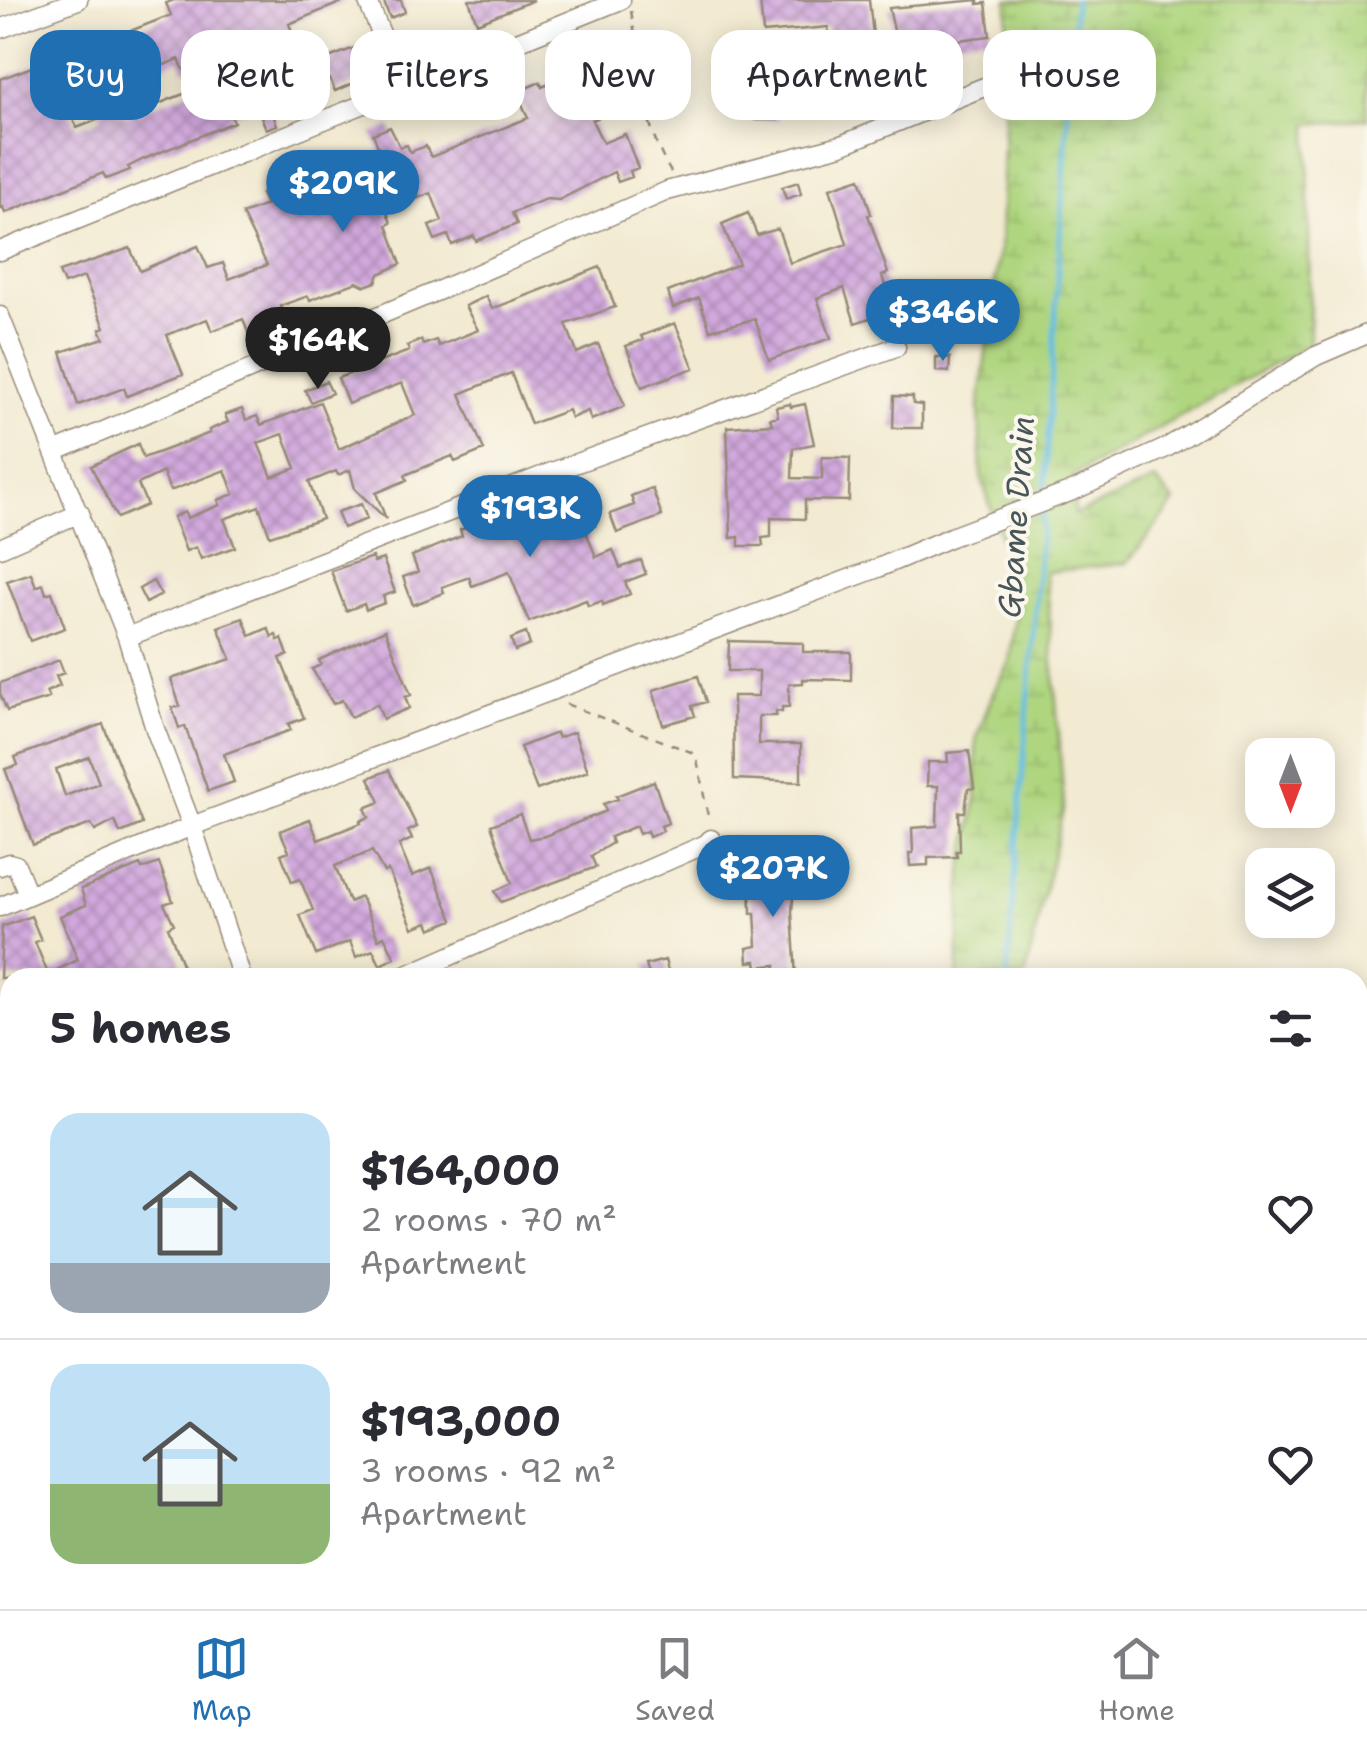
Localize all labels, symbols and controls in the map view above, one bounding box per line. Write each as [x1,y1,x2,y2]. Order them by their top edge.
chip: Buy [30,30,161,120]
chip: Rent [181,30,330,120]
chip: Filters [350,30,525,120]
chip: New [545,30,691,120]
chip: Apartment [711,30,963,120]
chip: House [983,30,1156,120]
pin: $209K [273,150,413,235]
text: $209K [288,161,398,204]
pin: $346K [873,279,1013,364]
text: $346K [888,290,998,333]
pin: $164K [248,307,388,392]
text: $164K [267,318,369,361]
water label: Gbame Drain [987,415,1044,619]
pin: $193K [460,475,600,560]
text: $193K [479,486,581,529]
north arrow [1245,738,1335,828]
map controls [1245,738,1335,938]
pin: $207K [703,835,843,920]
text: $207K [719,846,827,889]
button: layers [1245,848,1335,938]
text: 5 homes [50,1000,231,1056]
icon: filters [1263,1001,1318,1056]
text: $164,000 [360,1142,560,1198]
icon: home [130,1153,250,1273]
icon: heart [1263,1186,1318,1241]
text: 2 rooms · 70 m² [360,1198,617,1241]
text: Apartment [360,1241,527,1284]
text: $193,000 [360,1393,561,1449]
icon: home [130,1404,250,1524]
icon: heart [1263,1437,1318,1492]
text: 3 rooms · 92 m² [360,1449,616,1492]
text: Apartment [360,1492,527,1535]
tab: Map [192,1631,252,1729]
tab: Saved [635,1631,715,1729]
tab: Home [1098,1631,1175,1729]

